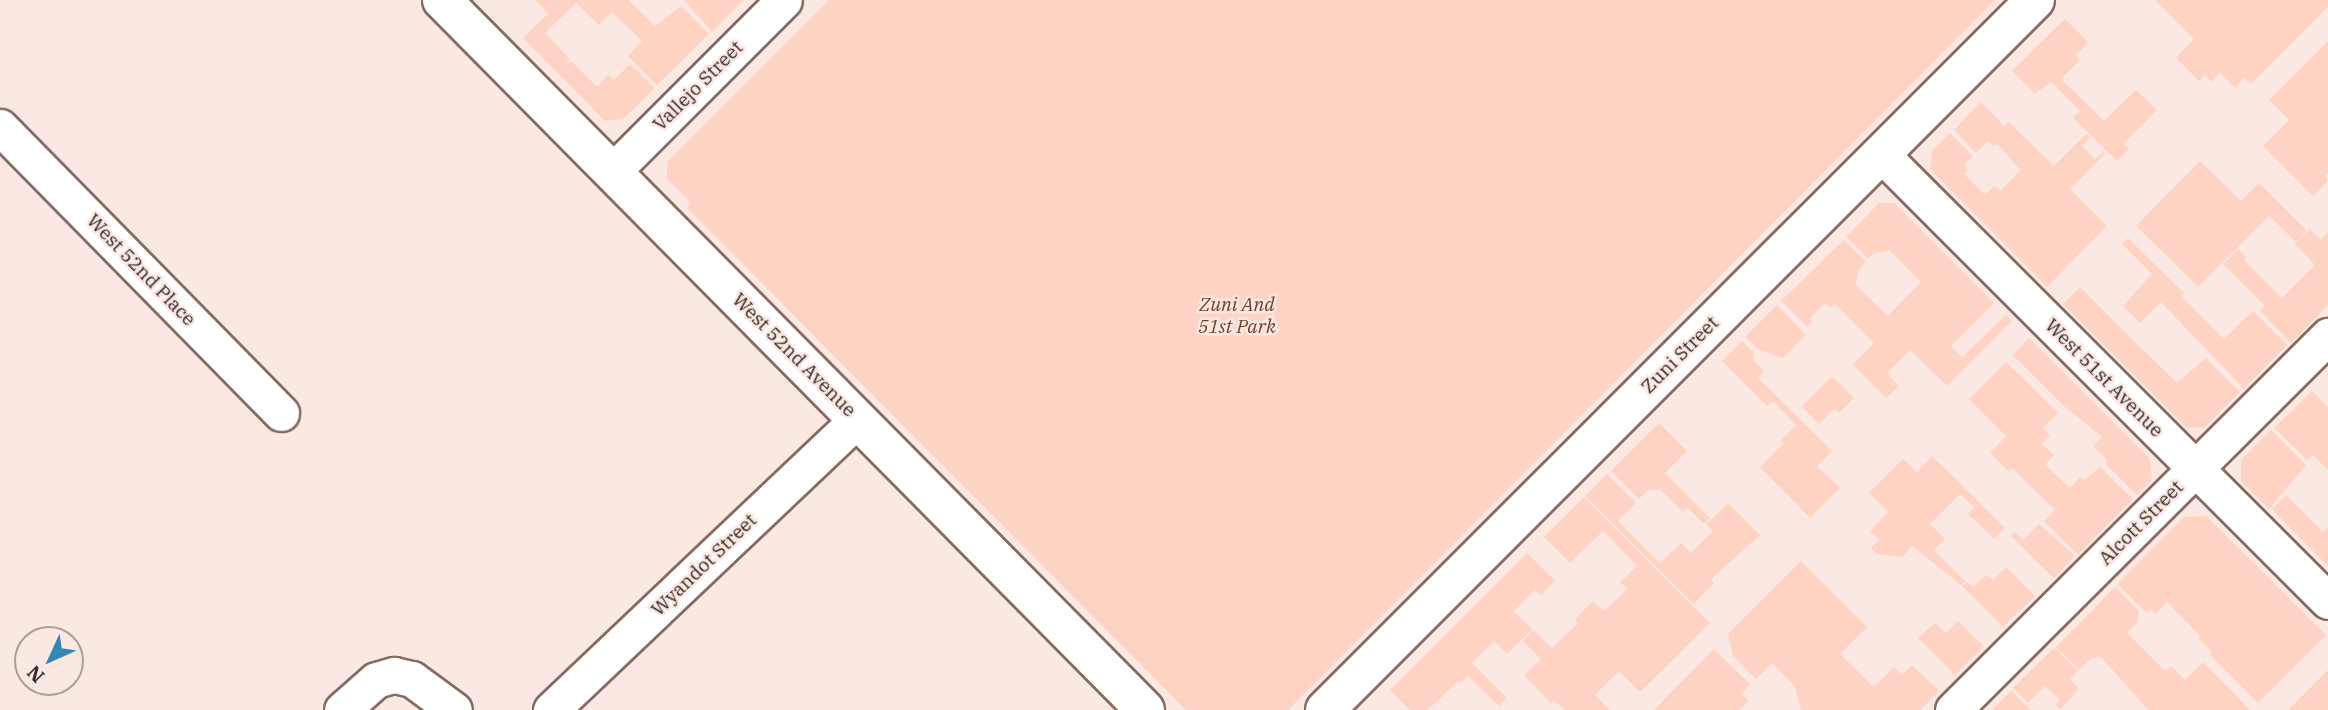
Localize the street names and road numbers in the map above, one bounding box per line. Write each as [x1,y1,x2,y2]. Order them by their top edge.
street label: Vallejo Street [648,36,748,136]
street label: West 52nd Place [82,209,200,331]
street label: West 52nd Avenue [727,288,861,422]
street label: Zuni Street [1637,312,1723,398]
street label: West 51st Avenue [2040,314,2168,442]
street label: Alcott Street [2094,476,2188,570]
street label: Wyandot Street [647,509,761,621]

